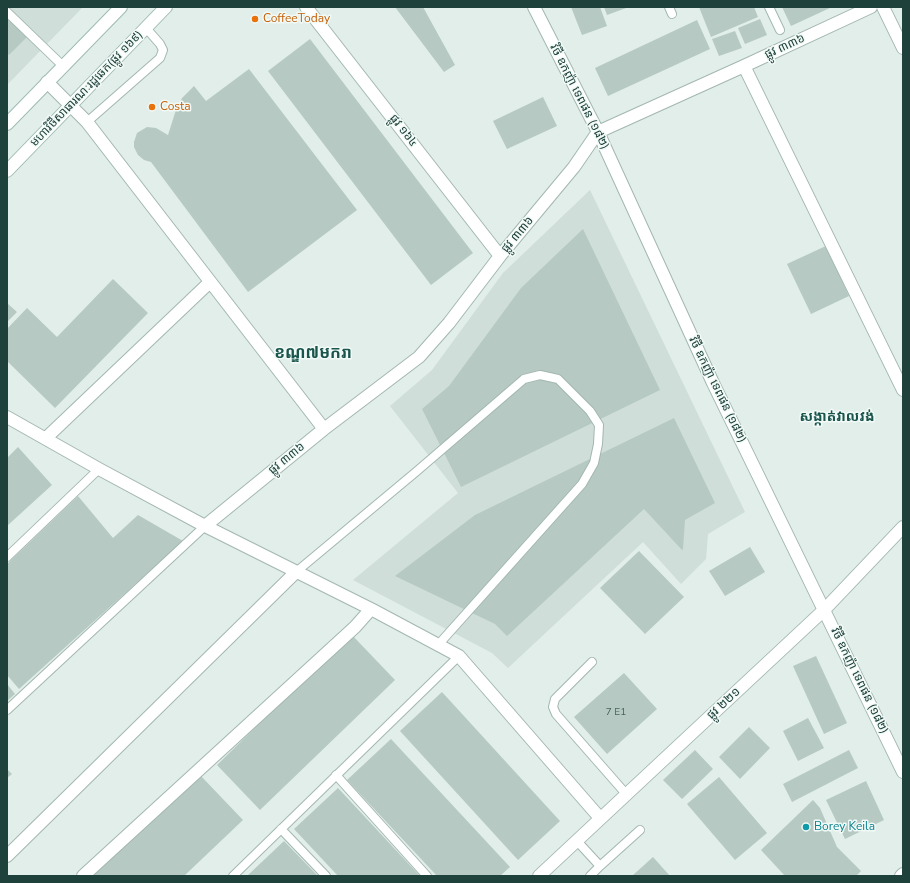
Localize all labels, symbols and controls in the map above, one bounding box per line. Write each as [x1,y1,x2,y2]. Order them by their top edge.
place label: CoffeeToday [263,12,330,26]
marker: CoffeeToday [250,14,260,24]
street label: មហាវិថីសាធារណៈរដ្ឋឆេក(ផ្លូវ ១៦៩) [28,28,146,150]
street label: ផ្លូវ ៣៣៦ [763,31,807,63]
street label: វិថី ឧកញ៉ា ទេពផន (១៨២) [546,42,612,152]
place label: Costa [160,100,191,114]
marker: Costa [147,102,157,112]
street label: ផ្លូវ ១៦៤ [386,112,420,150]
street label: ផ្លូវ ៣៣៦ [499,214,537,256]
street label: វិថី ឧកញ៉ា ទេពផន (១៨២) [685,335,749,445]
district label: ខណ្ឌ៧មករា [274,344,352,364]
district label: សង្កាត់វាលវង់ [799,410,875,426]
street label: ផ្លូវ ៣៣៦ [266,440,308,478]
street label: វិថី ឧកញ៉ា ទេពផន (១៨២) [827,626,891,736]
street label: ផ្លូវ ២២១ [704,685,744,723]
house number: 7 E1 [606,707,626,719]
place label: Borey Keila [814,820,875,834]
marker: Borey Keila [801,822,811,832]

